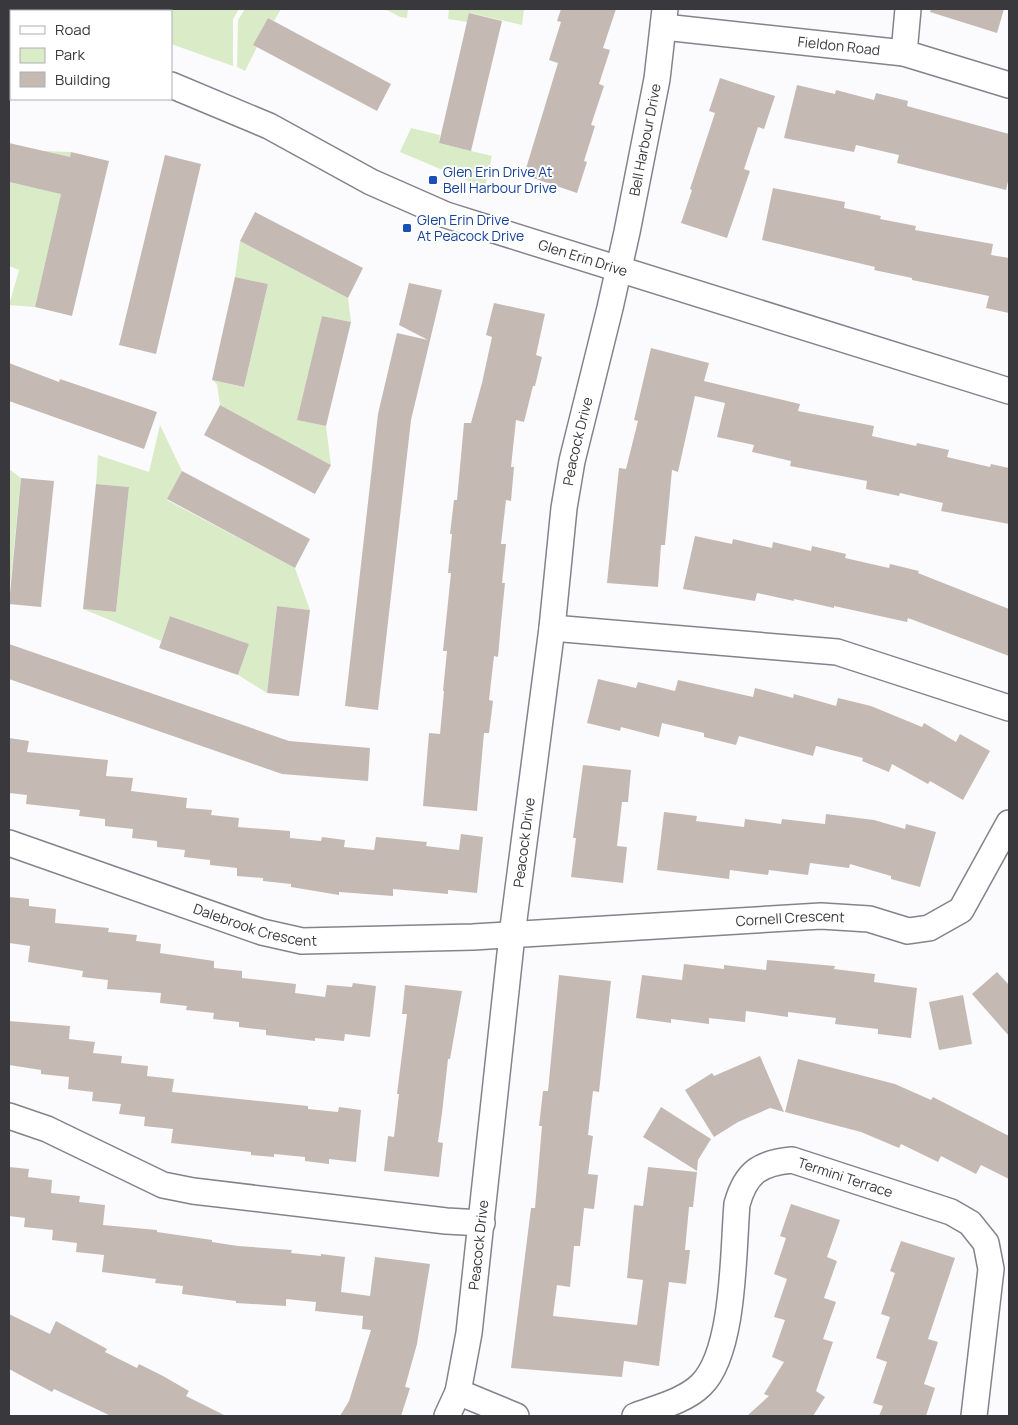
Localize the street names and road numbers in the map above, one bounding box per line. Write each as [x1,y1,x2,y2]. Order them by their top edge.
street label: Fieldon Road [797,32,881,59]
street label: Bell Harbour Drive [624,82,665,198]
street label: Glen Erin Drive [536,234,630,280]
street label: Peacock Drive [558,395,597,487]
street label: Peacock Drive [508,796,539,888]
street label: Dalebrook Crescent [191,899,317,950]
street label: Cornell Crescent [735,906,846,930]
street label: Termini Terrace [796,1153,895,1201]
street label: Peacock Drive [464,1199,492,1291]

